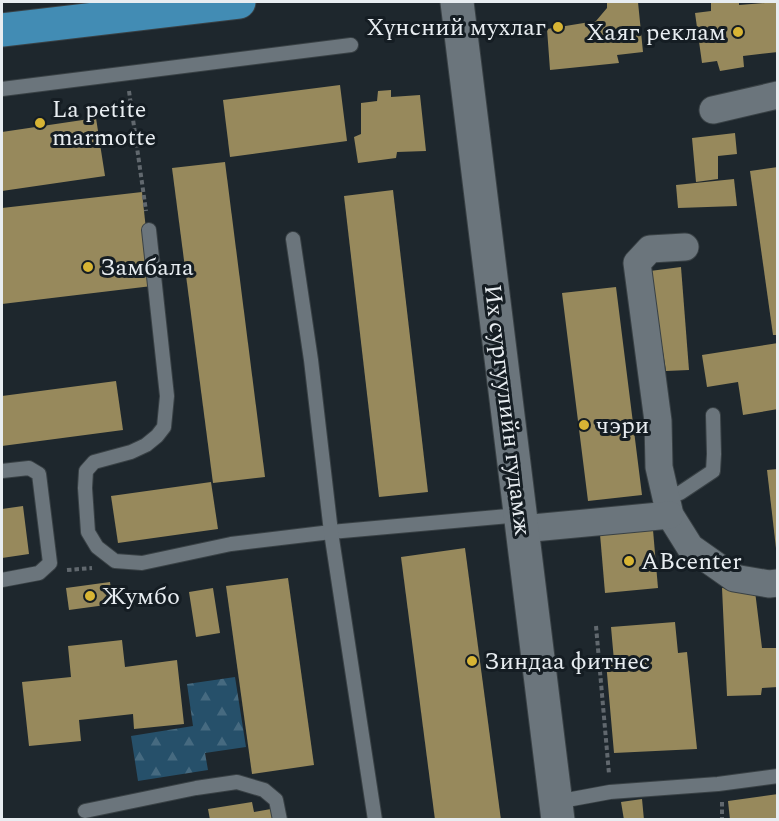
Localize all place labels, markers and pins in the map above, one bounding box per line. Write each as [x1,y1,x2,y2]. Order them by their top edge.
place label: Хүнсний мухлаг [367,10,546,46]
place label: Хаяг реклам [586,15,726,51]
marker: Хүнсний мухлаг [551,20,565,34]
marker: Хаяг реклам [731,25,745,39]
place label: La petite marmotte [52,92,156,156]
marker: La petite marmotte [33,116,47,130]
place label: Замбала [100,250,194,286]
marker: Замбала [81,260,95,274]
place label: чэри [596,408,649,444]
marker: чэри [577,418,591,432]
place label: ABcenter [641,544,742,580]
marker: ABcenter [622,554,636,568]
place label: Жумбо [102,579,180,615]
marker: Жумбо [83,589,97,603]
place label: Зиндаа фитнес [484,644,650,680]
marker: Зиндаа фитнес [465,654,479,668]

